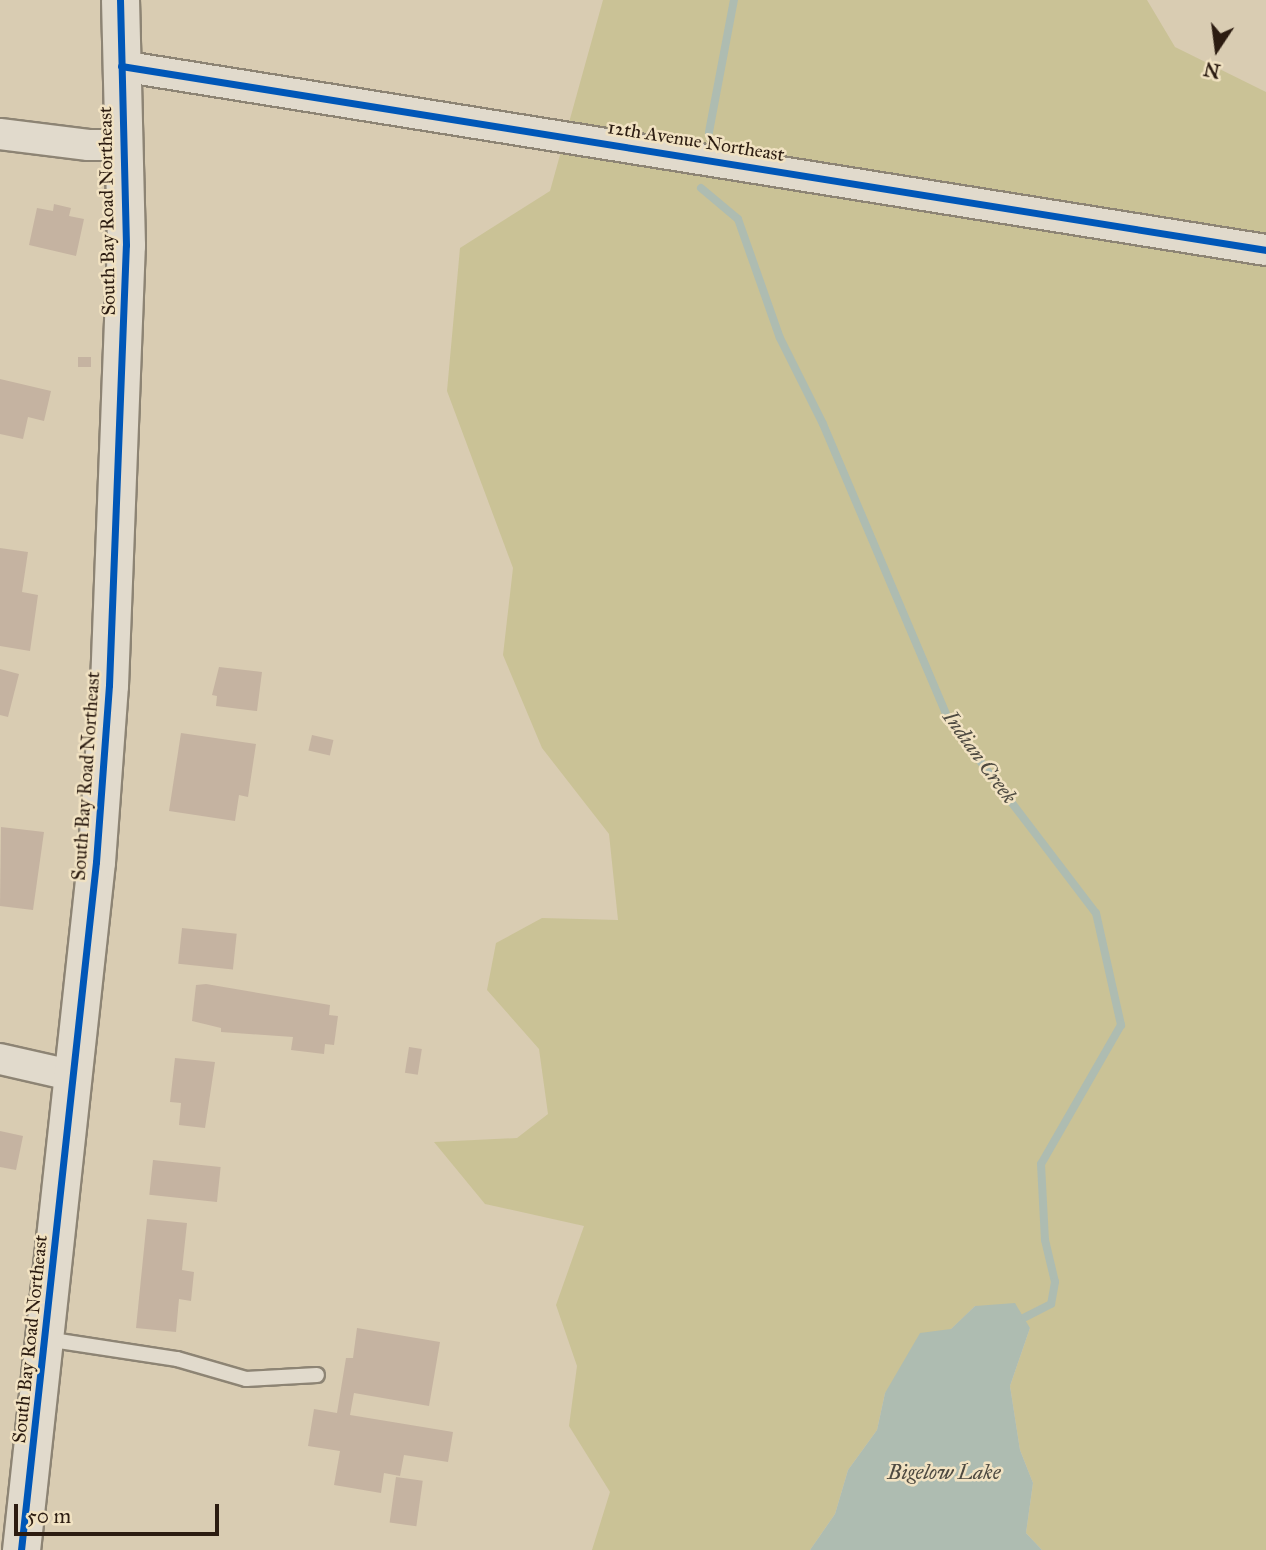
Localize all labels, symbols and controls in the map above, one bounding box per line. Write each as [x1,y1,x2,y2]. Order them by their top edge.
north arrow [1182,14,1252,84]
text: N [1202,57,1223,83]
street label: South Bay Road Northeast [94,106,120,316]
street label: 12th Avenue Northeast [606,116,786,166]
street label: South Bay Road Northeast [67,671,105,881]
water label: Indian Creek [938,706,1022,808]
street label: South Bay Road Northeast [8,1234,52,1444]
water label: Bigelow Lake [888,1459,1000,1485]
scale bar [18,1490,222,1534]
text: 50 m [27,1503,71,1529]

